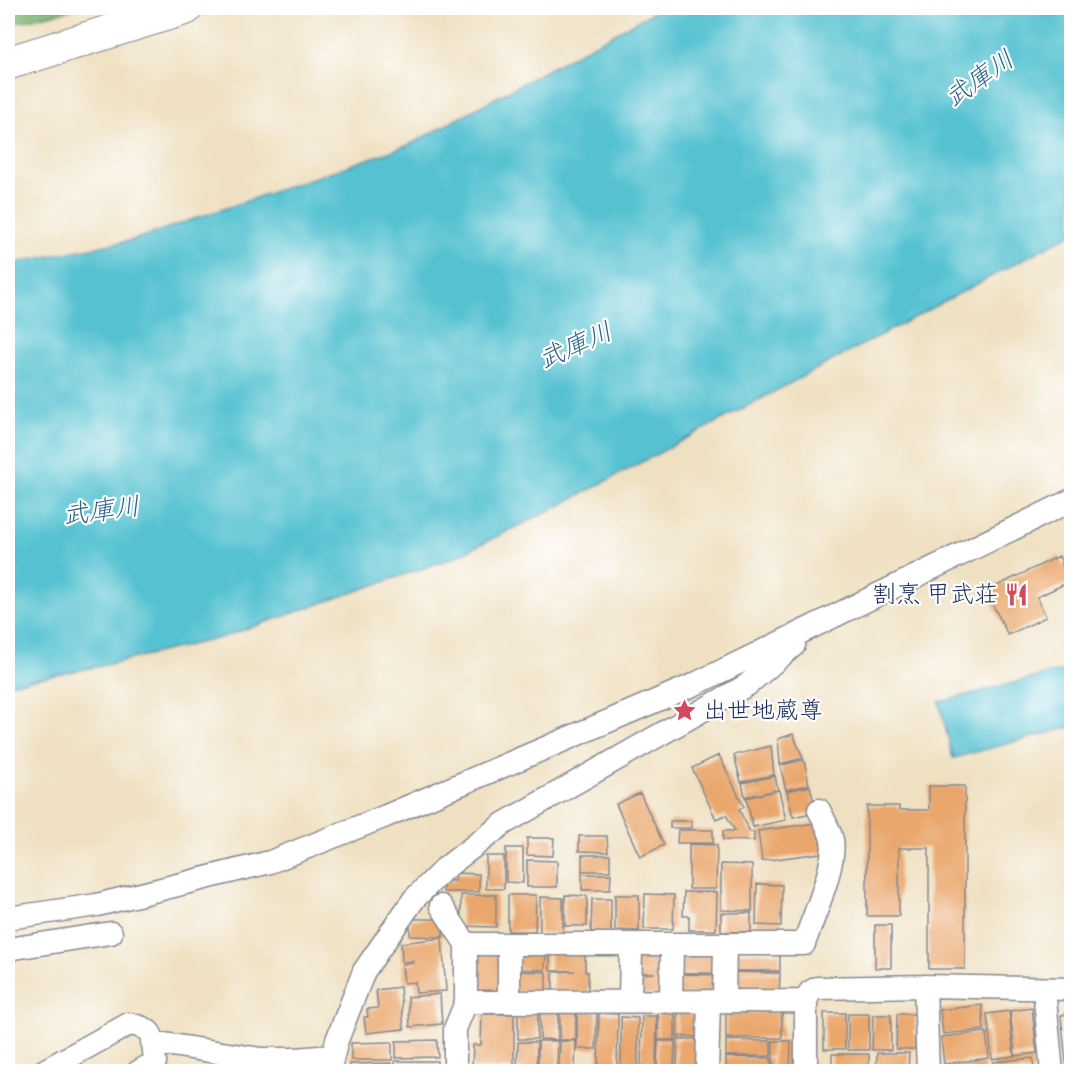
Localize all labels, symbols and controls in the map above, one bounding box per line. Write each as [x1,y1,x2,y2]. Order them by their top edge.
water label: 武庫川 [938,43,1024,118]
water label: 武庫川 [533,315,620,381]
water label: 武庫川 [60,490,142,537]
place label: 割烹 甲武荘 [873,580,998,614]
restaurant icon: 割烹 甲武荘 [1003,581,1029,607]
place label: 出世地蔵尊 [703,696,823,730]
place icon: 出世地蔵尊 [672,697,698,723]

